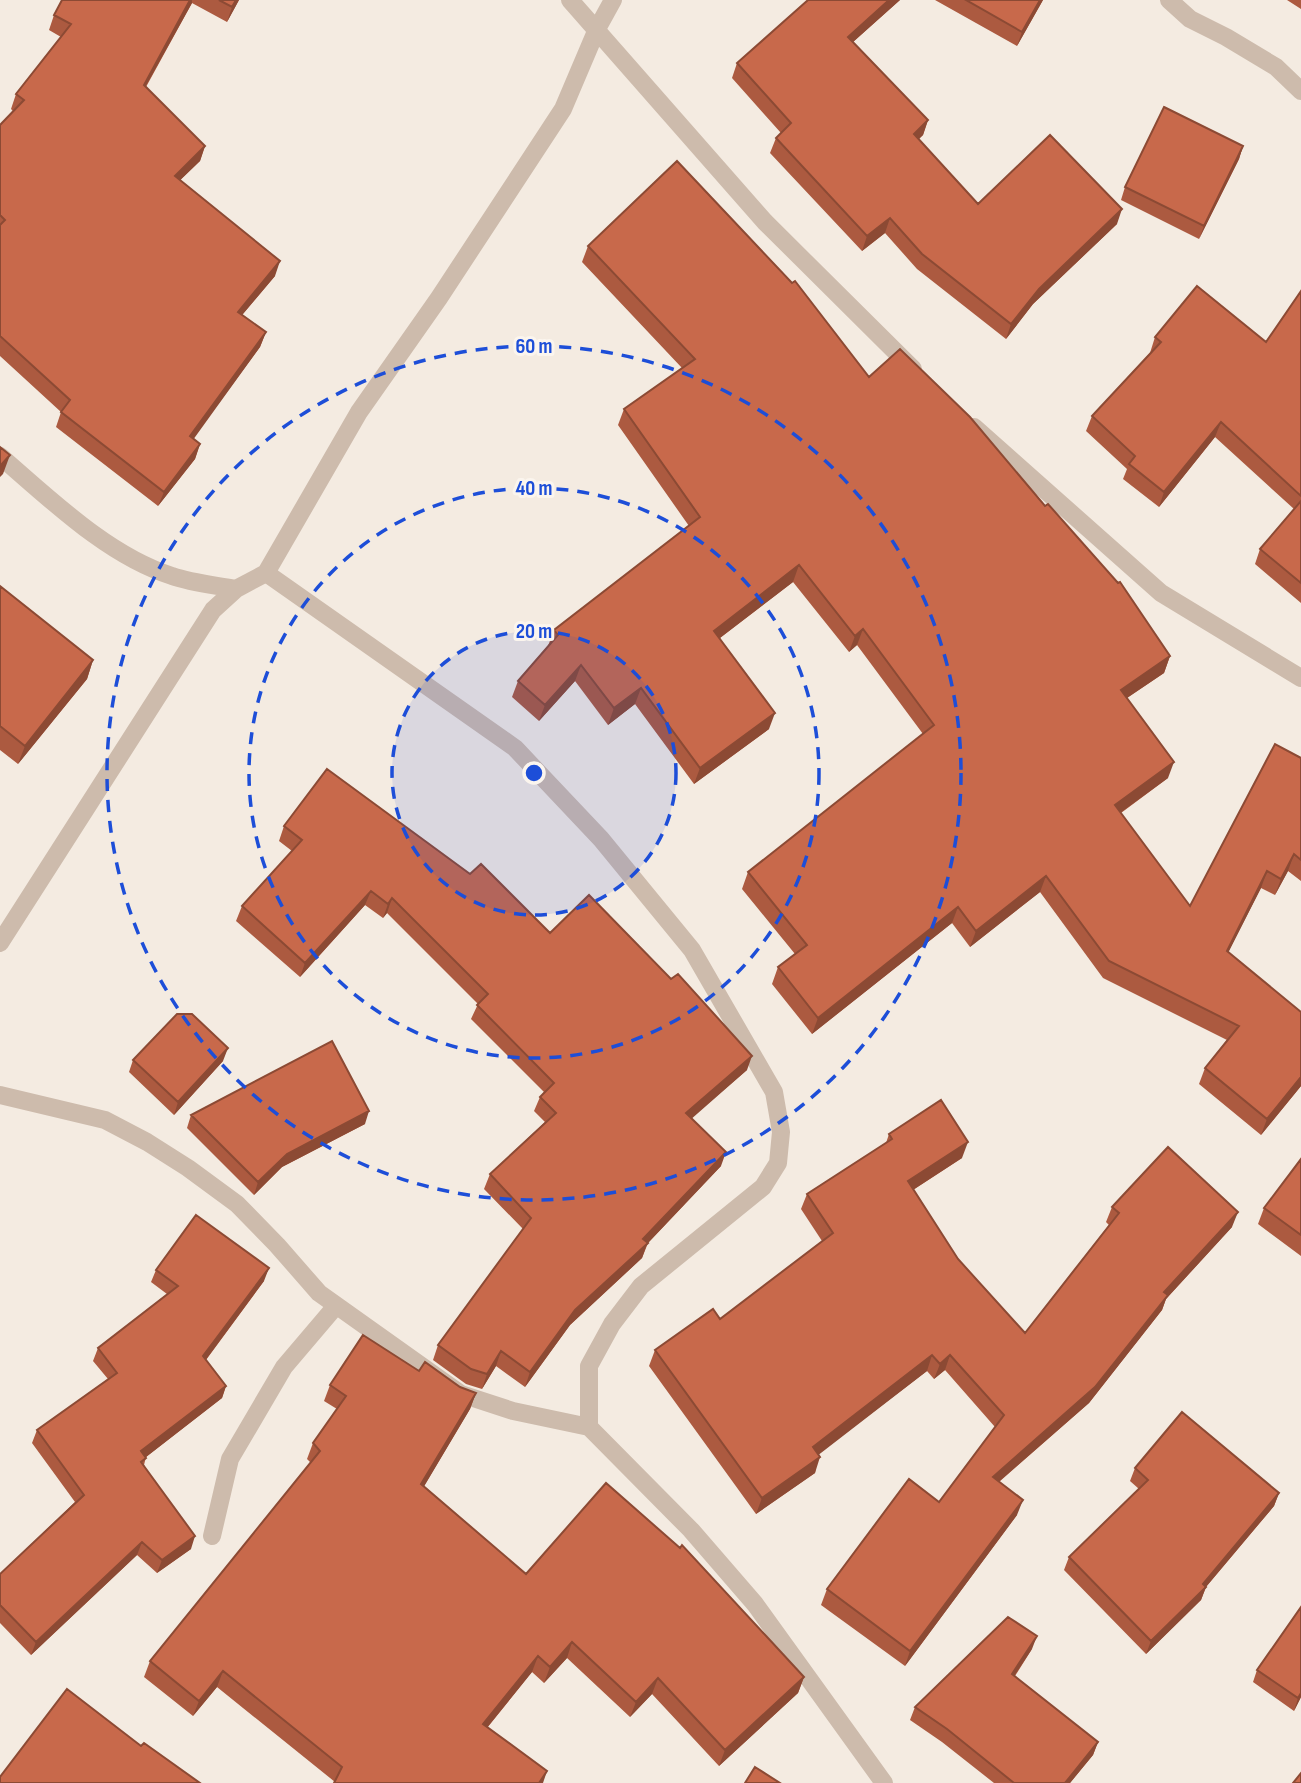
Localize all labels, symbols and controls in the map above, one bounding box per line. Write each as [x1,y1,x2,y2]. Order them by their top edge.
text: 60 m [515,334,553,359]
text: 40 m [516,476,552,501]
text: 20 m [516,619,552,644]
centre of rings [522,761,546,785]

